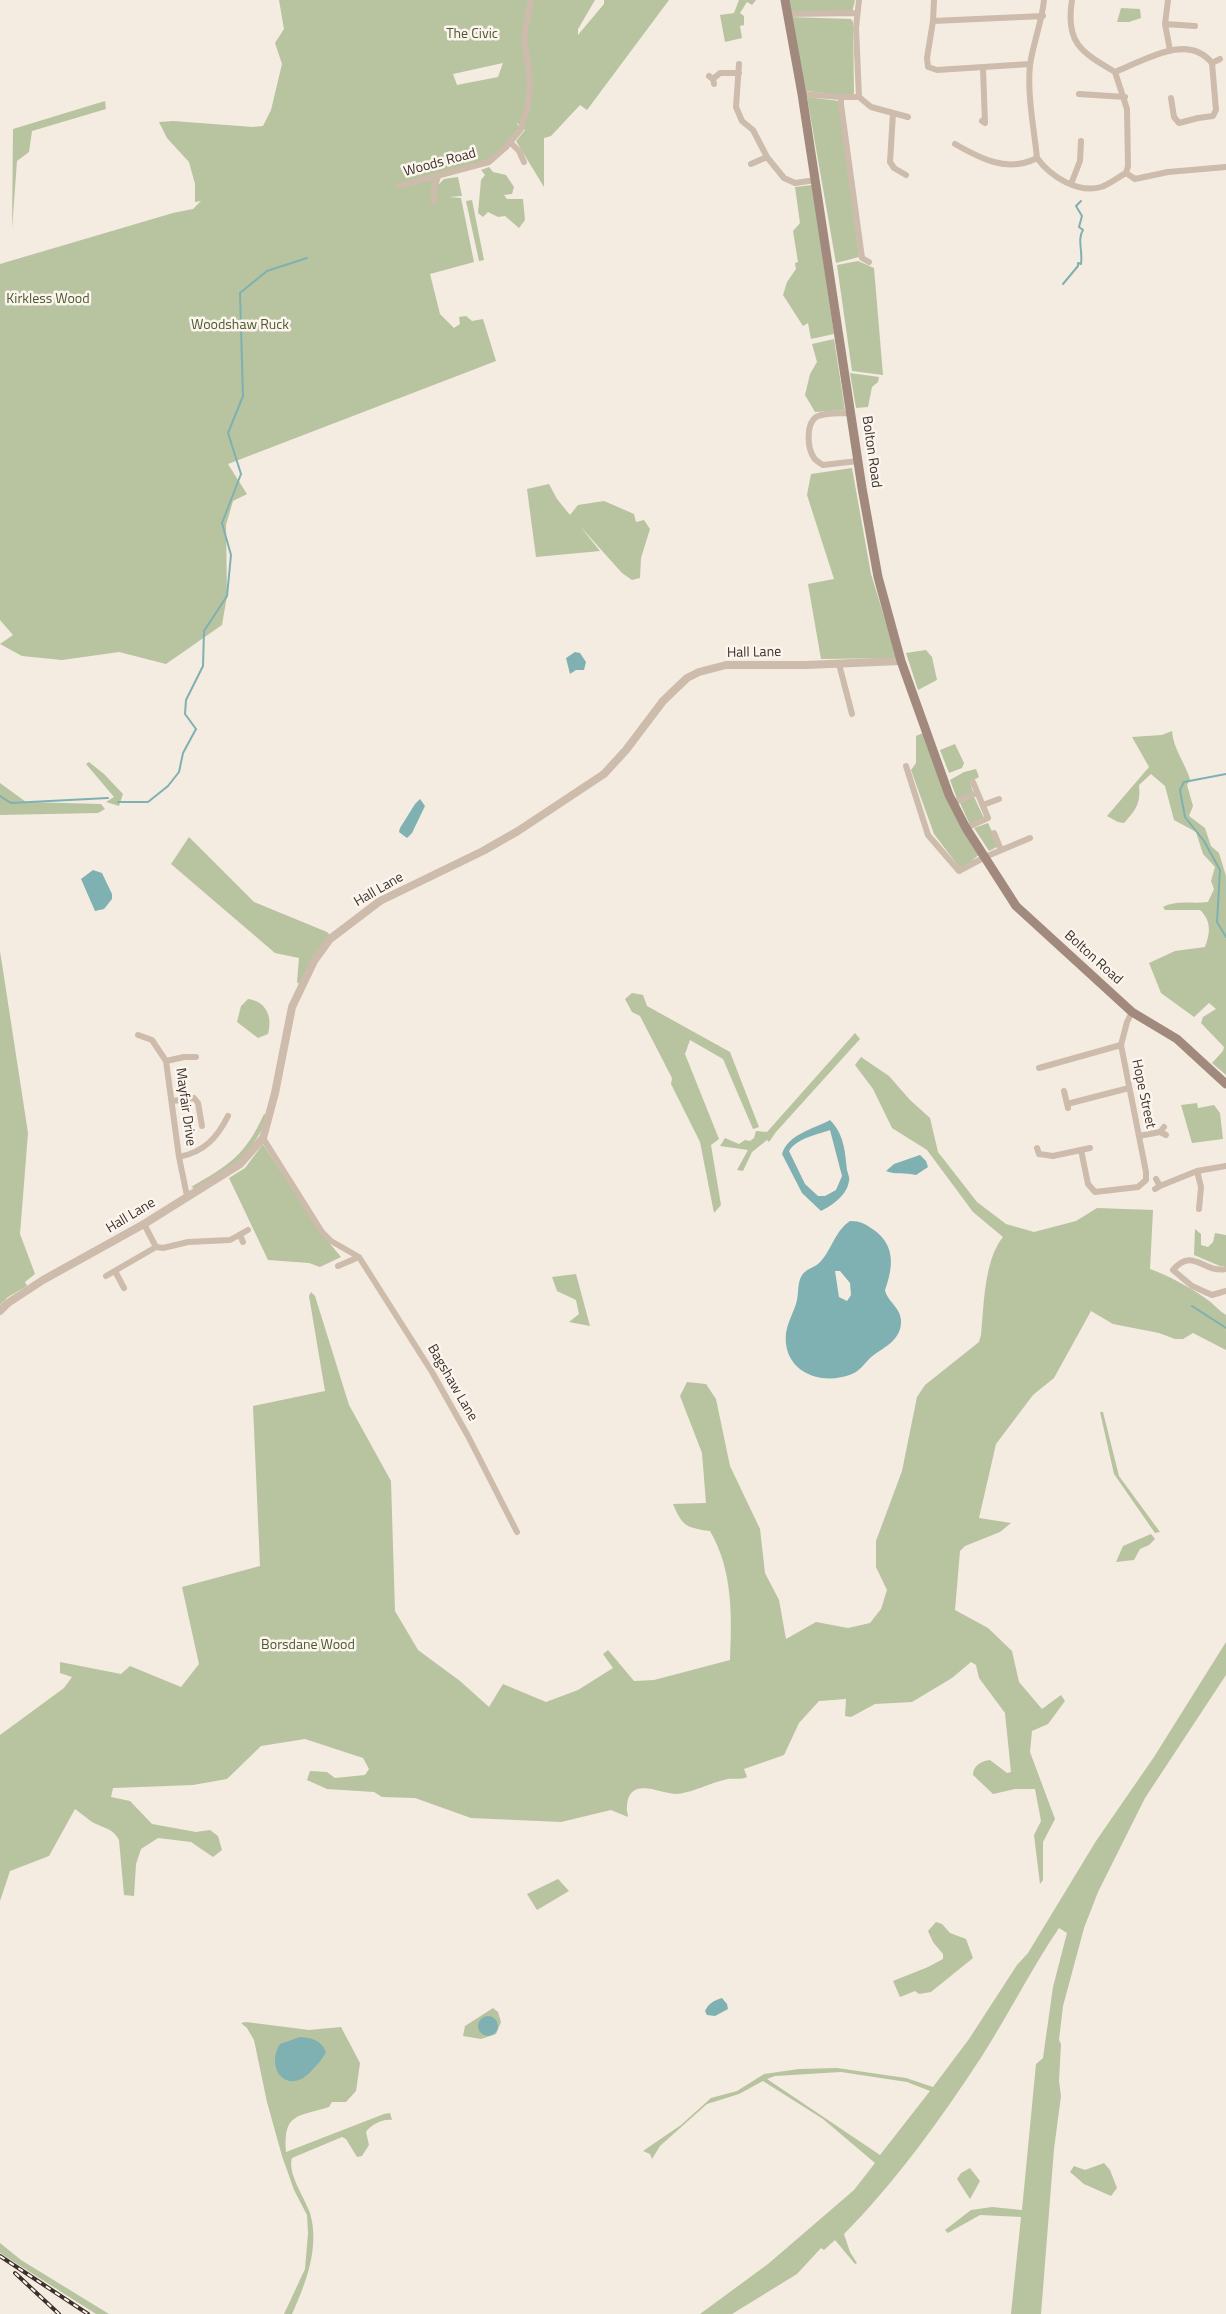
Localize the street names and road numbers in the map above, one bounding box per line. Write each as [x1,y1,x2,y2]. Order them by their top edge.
street label: Woods Road [402,145,478,181]
street label: Bolton Road [858,415,884,489]
street label: Hall Lane [727,644,781,662]
street label: Hall Lane [351,869,407,911]
street label: Bolton Road [1060,928,1126,988]
street label: Hope Street [1127,1058,1159,1130]
street label: Mayfair Drive [171,1067,199,1147]
street label: Hall Lane [103,1195,159,1237]
street label: Bagshaw Lane [423,1342,481,1424]

